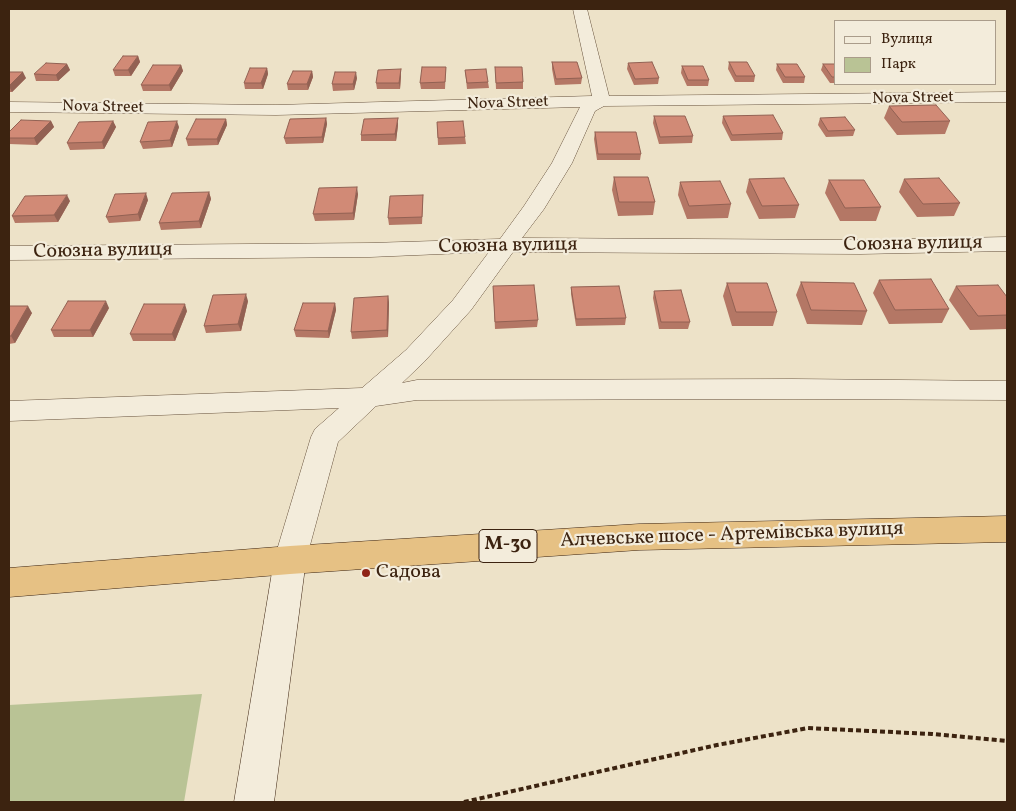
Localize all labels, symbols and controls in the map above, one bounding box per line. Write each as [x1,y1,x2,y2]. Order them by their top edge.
legend [834,20,996,85]
text: Вулиця [881,29,932,50]
text: Парк [881,54,916,75]
street label: Nova Street [872,89,954,109]
street label: Nova Street [467,93,549,115]
street label: Nova Street [62,98,144,118]
street label: Союзна вулиця [843,232,983,258]
street label: Союзна вулиця [438,234,578,260]
street label: Союзна вулиця [33,239,173,265]
street label: Алчевське шосе - Артемівська вулиця [560,518,904,554]
road number: М-30 [479,530,537,562]
place label: Садова [376,561,441,585]
marker: Садова [360,567,372,579]

